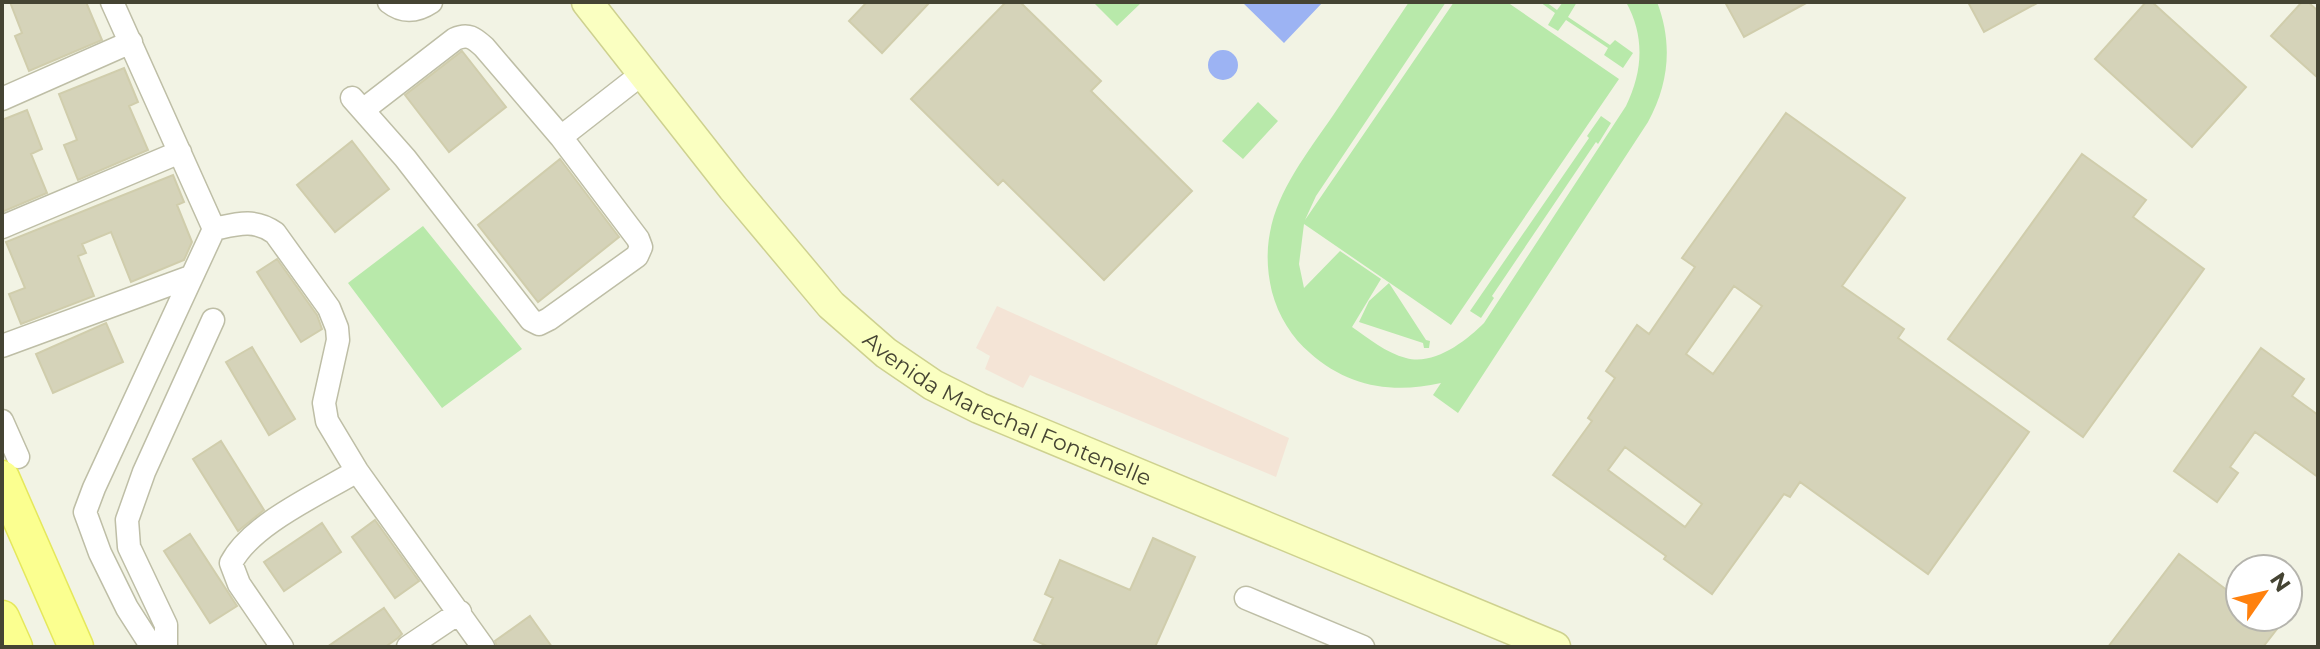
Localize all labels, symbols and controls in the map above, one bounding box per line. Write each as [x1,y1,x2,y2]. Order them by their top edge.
street label: Avenida Marechal Fontenelle [858,326,1155,492]
north arrow [2224,553,2304,633]
text: N [2264,567,2296,597]

